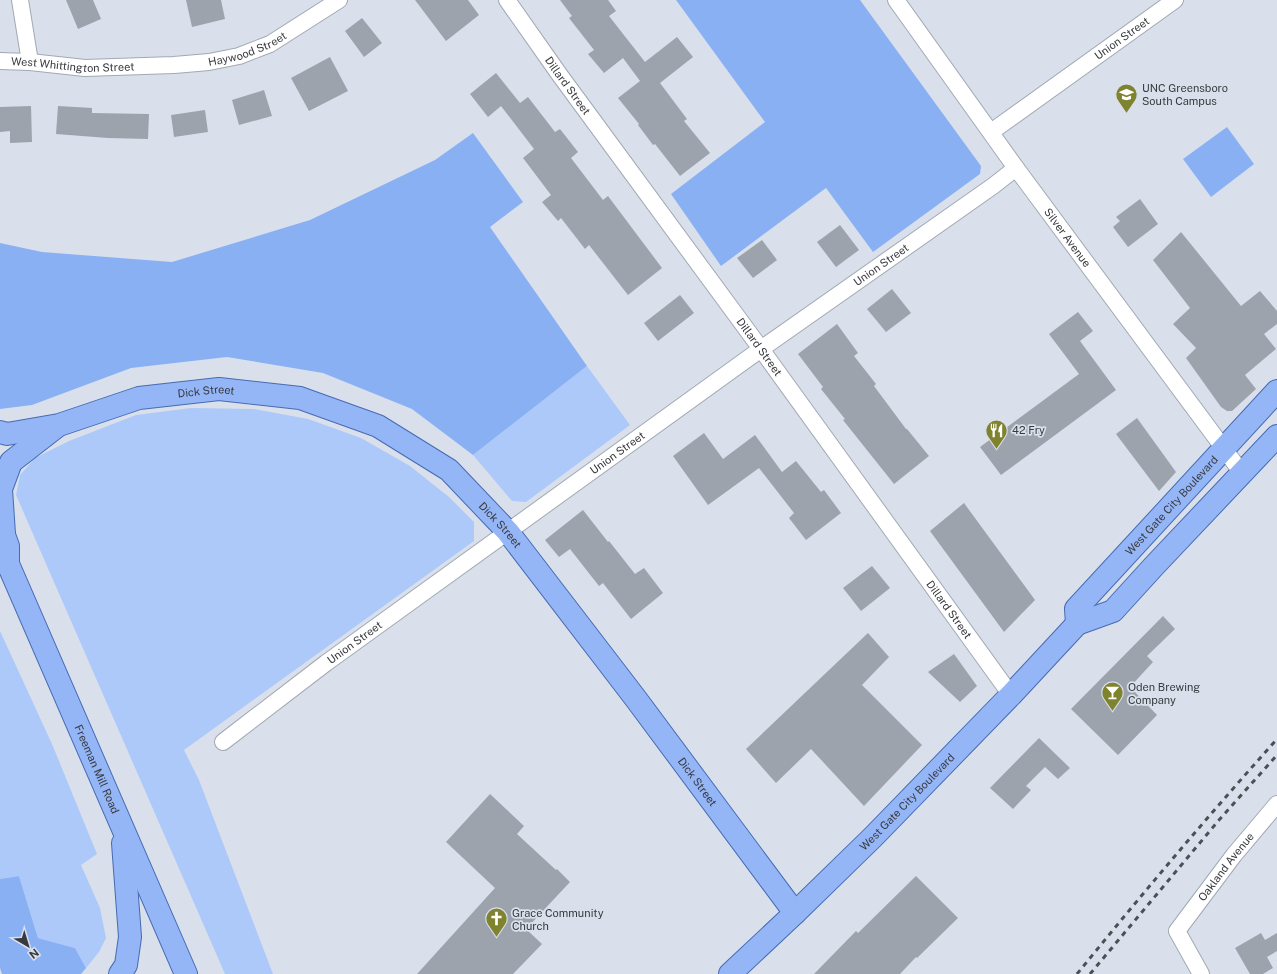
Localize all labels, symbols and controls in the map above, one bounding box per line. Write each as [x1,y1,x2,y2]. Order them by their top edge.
street label: Union Street [1092,15,1151,62]
street label: Haywood Street [207,29,288,68]
street label: Dillard Street [543,54,593,117]
street label: West Whittington Street [11,55,135,74]
school or university icon: UNC Greensboro South Campus [1113,81,1139,114]
place label: UNC Greensboro South Campus [1142,82,1228,107]
street label: Silver Avenue [1042,206,1093,269]
street label: Union Street [851,241,911,288]
street label: Dillard Street [734,316,784,378]
street label: Dick Street [177,383,235,400]
restaurant icon: 42 Fry [984,417,1010,450]
place label: 42 Fry [1012,424,1045,436]
street label: Union Street [588,429,647,476]
street label: West Gate City Boulevard [1123,453,1220,557]
street label: Dick Street [477,500,524,550]
street label: Dillard Street [924,578,974,641]
street label: Union Street [325,619,384,666]
bar icon: Oden Brewing Company [1099,680,1125,713]
place label: Oden Brewing Company [1128,681,1200,706]
street label: Freeman Mill Road [72,723,122,815]
street label: West Gate City Boulevard [857,751,957,853]
street label: Dick Street [676,755,719,808]
street label: Oakland Avenue [1196,830,1256,903]
church icon: Grace Community Church [484,906,510,939]
place label: Grace Community Church [512,907,604,932]
north arrow [8,926,48,966]
text: N [27,947,41,961]

